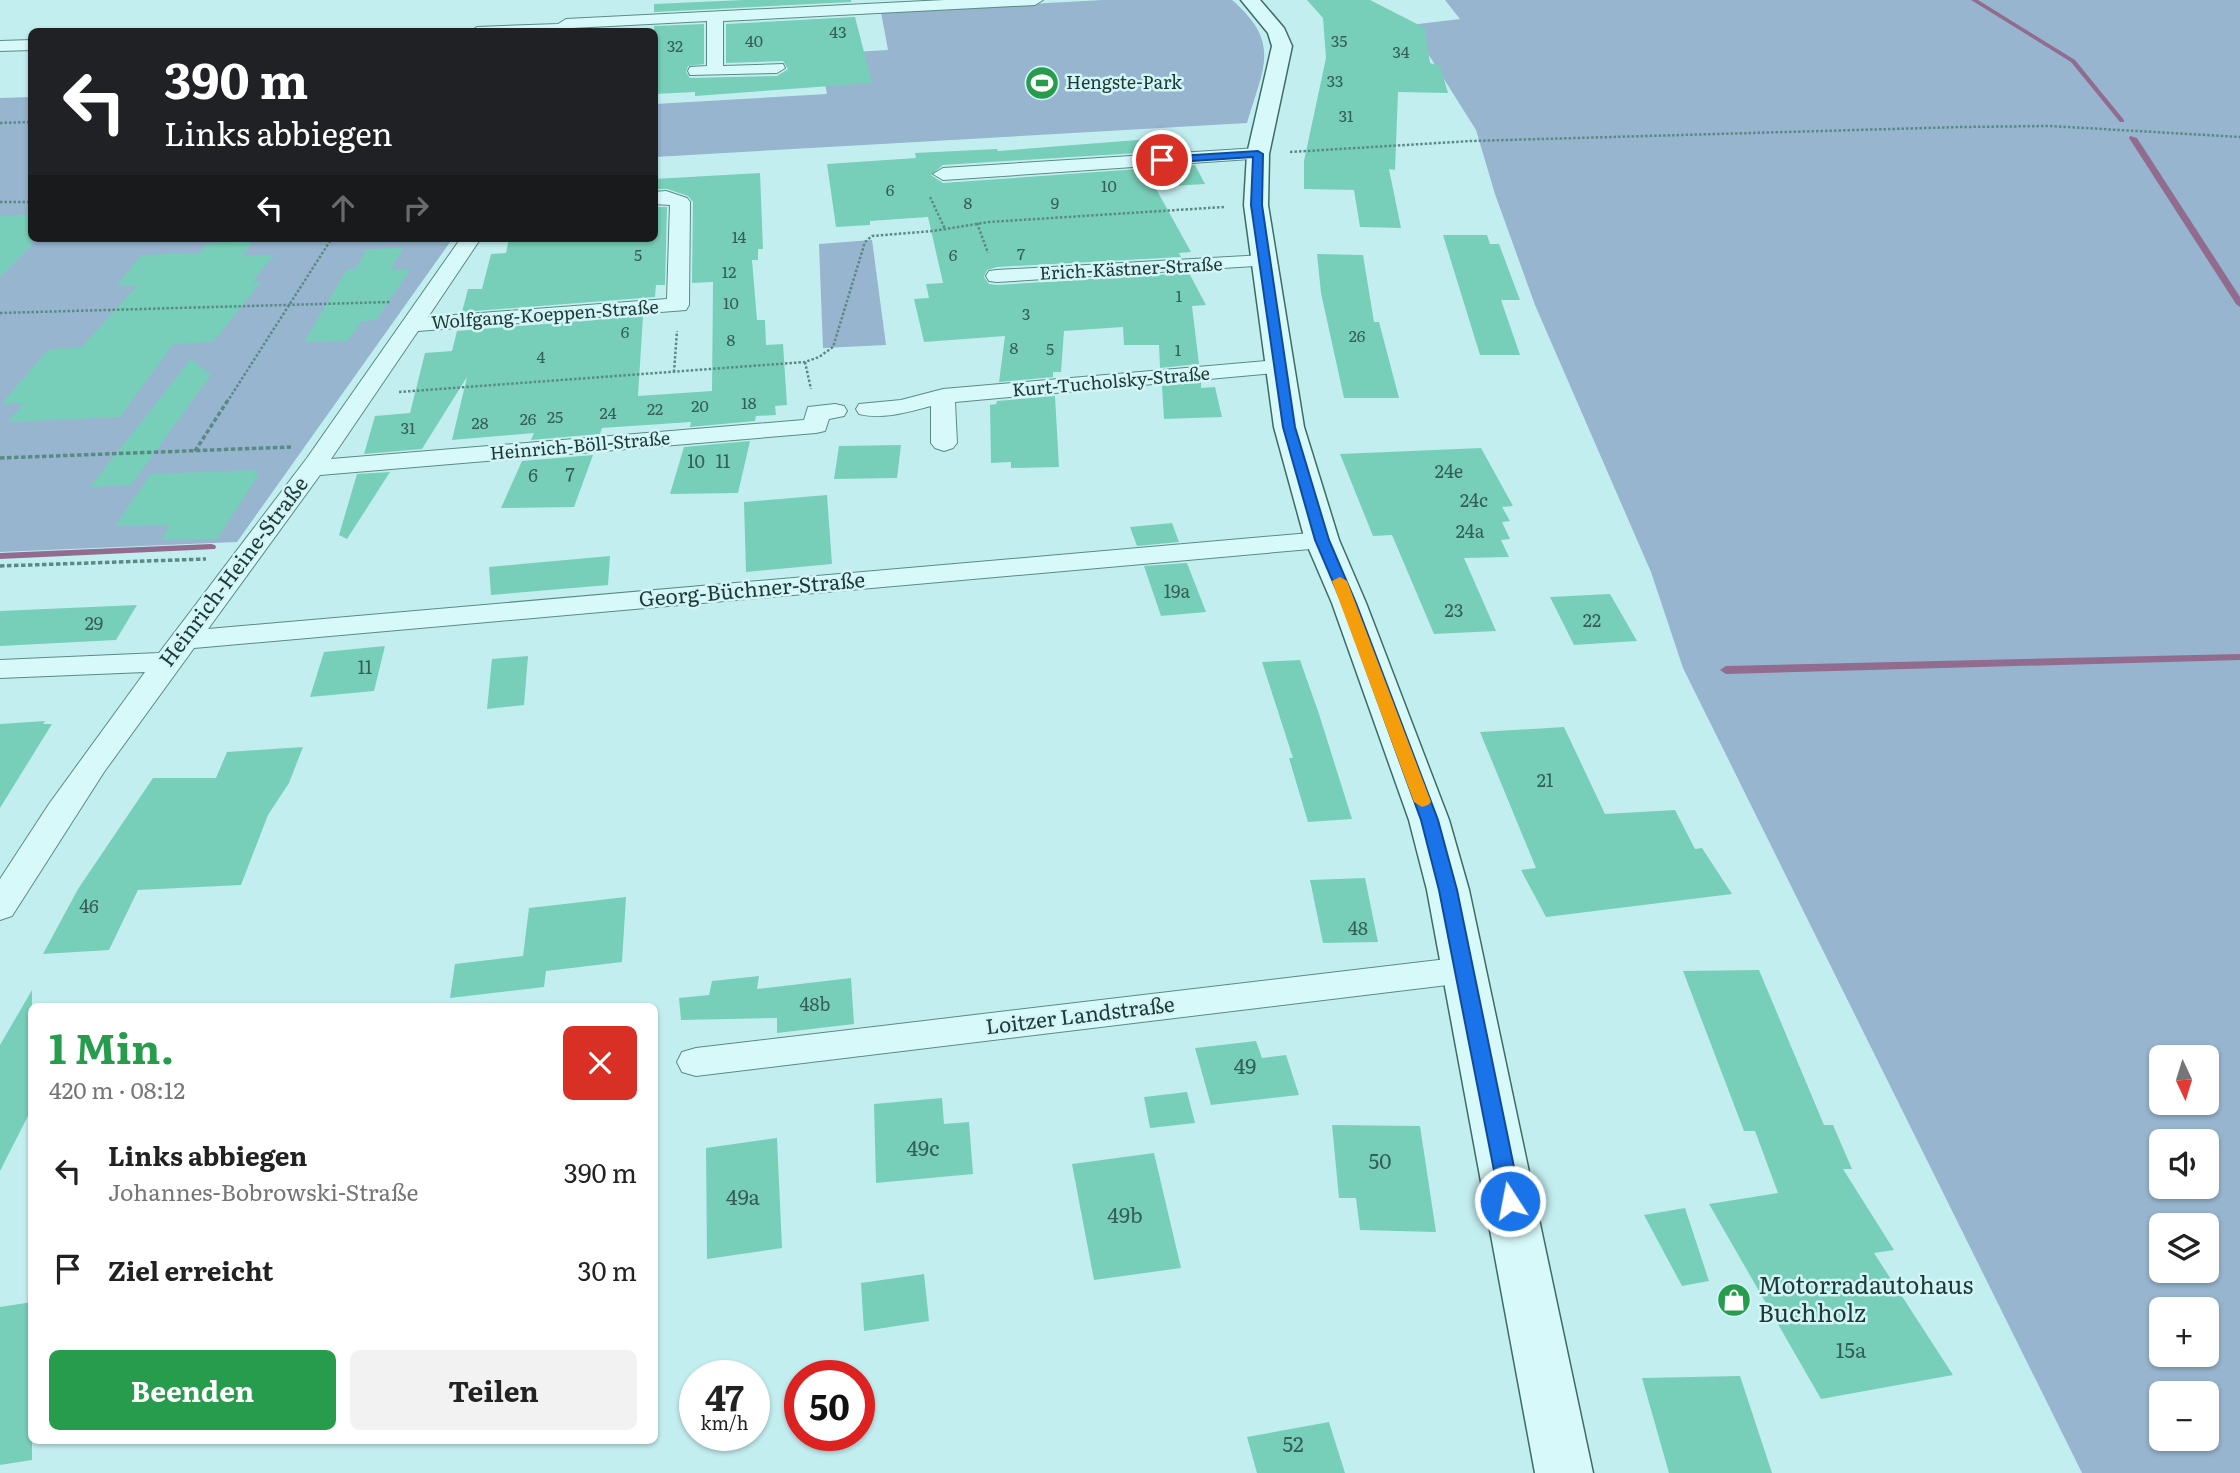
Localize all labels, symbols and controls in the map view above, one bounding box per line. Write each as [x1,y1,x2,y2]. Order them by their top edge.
house number: 43 [829,19,847,43]
house number: 40 [745,28,763,52]
house number: 35 [1331,28,1347,52]
house number: 32 [667,33,683,57]
house number: 34 [1392,39,1410,63]
text: 390 m [164,41,308,114]
icon: left [49,56,140,147]
sports icon: Hengste-Park [1023,64,1061,102]
place label: Hengste-Park [1066,68,1183,95]
house number: 33 [1327,68,1343,92]
house number: 31 [1338,103,1354,127]
text: Links abbiegen [164,108,393,156]
pin [1132,130,1192,190]
icon: arrive [1143,141,1181,179]
house number: 10 [1101,173,1117,197]
house number: 6 [886,177,895,201]
icon: left [251,189,289,227]
icon: ahead [324,189,362,227]
icon: right [397,189,435,227]
house number: 8 [964,190,973,214]
house number: 9 [1051,190,1059,214]
house number: 14 [732,224,747,248]
house number: 7 [1017,241,1025,265]
house number: 5 [634,242,642,266]
house number: 6 [949,242,958,266]
street label: Erich-Kästner-Straße [1039,249,1223,286]
house number: 12 [722,259,736,283]
house number: 1 [1176,283,1183,307]
house number: 10 [723,290,739,314]
street label: Wolfgang-Koeppen-Straße [430,292,660,335]
house number: 3 [1022,301,1030,325]
house number: 6 [621,319,630,343]
house number: 26 [1349,323,1366,347]
house number: 8 [727,327,736,351]
house number: 8 [1010,335,1019,359]
house number: 5 [1046,336,1054,360]
house number: 1 [1175,337,1182,361]
house number: 4 [537,344,546,368]
street label: Kurt-Tucholsky-Straße [1011,358,1211,403]
house number: 18 [741,390,757,414]
house number: 20 [691,393,709,417]
house number: 22 [647,396,663,420]
house number: 24 [600,400,617,424]
house number: 25 [547,404,563,428]
house number: 26 [520,406,537,430]
house number: 28 [472,410,489,434]
house number: 31 [400,415,416,439]
street label: Heinrich-Böll-Straße [489,423,671,466]
house number: 10 [687,447,705,474]
house number: 11 [716,447,730,474]
house number: 24e [1435,457,1463,484]
house number: 7 [565,460,575,487]
house number: 6 [528,461,538,488]
street label: Heinrich-Heine-Straße [150,469,314,672]
house number: 24c [1460,486,1488,513]
house number: 24a [1456,517,1485,544]
street label: Georg-Büchner-Straße [637,562,866,613]
house number: 19a [1164,577,1191,604]
house number: 23 [1445,596,1463,623]
house number: 22 [1583,606,1601,633]
house number: 29 [85,609,103,636]
house number: 11 [358,653,372,680]
house number: 21 [1537,766,1553,793]
house number: 46 [79,892,99,919]
house number: 48 [1348,914,1368,941]
street label: Loitzer Landstraße [983,987,1176,1041]
house number: 48b [800,990,830,1017]
text: 1 Min. [49,1015,174,1077]
button: close [563,1026,637,1100]
north arrow [2149,1045,2219,1115]
map controls [2149,1045,2219,1451]
house number: 49 [1234,1049,1256,1080]
text: 420 m · 08:12 [49,1072,185,1106]
button: sound [2149,1129,2219,1199]
house number: 49c [906,1131,940,1162]
text: Links abbiegen [108,1135,307,1174]
house number: 50 [1369,1144,1391,1175]
icon: left [49,1152,87,1190]
text: 390 m [564,1152,637,1191]
position arrow [1473,1164,1547,1238]
text: Johannes-Bobrowski-Straße [108,1174,419,1208]
house number: 49a [726,1180,761,1211]
house number: 49b [1107,1198,1143,1229]
button: layers [2149,1213,2219,1283]
icon: arrive [49,1250,87,1288]
text: Ziel erreicht [108,1250,273,1289]
text: 30 m [577,1250,637,1289]
place label: Motorradautohaus Buchholz [1758,1266,1973,1329]
shop icon: Motorradautohaus Buchholz [1715,1281,1753,1319]
button: + [2149,1297,2219,1367]
house number: 15a [1836,1333,1867,1364]
button: Beenden [49,1350,336,1430]
button: Teilen [350,1350,637,1430]
speed limit sign: 50 [784,1360,875,1451]
text: 47 [705,1370,744,1422]
button: − [2149,1381,2219,1451]
text: km/h [701,1409,748,1436]
house number: 52 [1282,1427,1304,1458]

